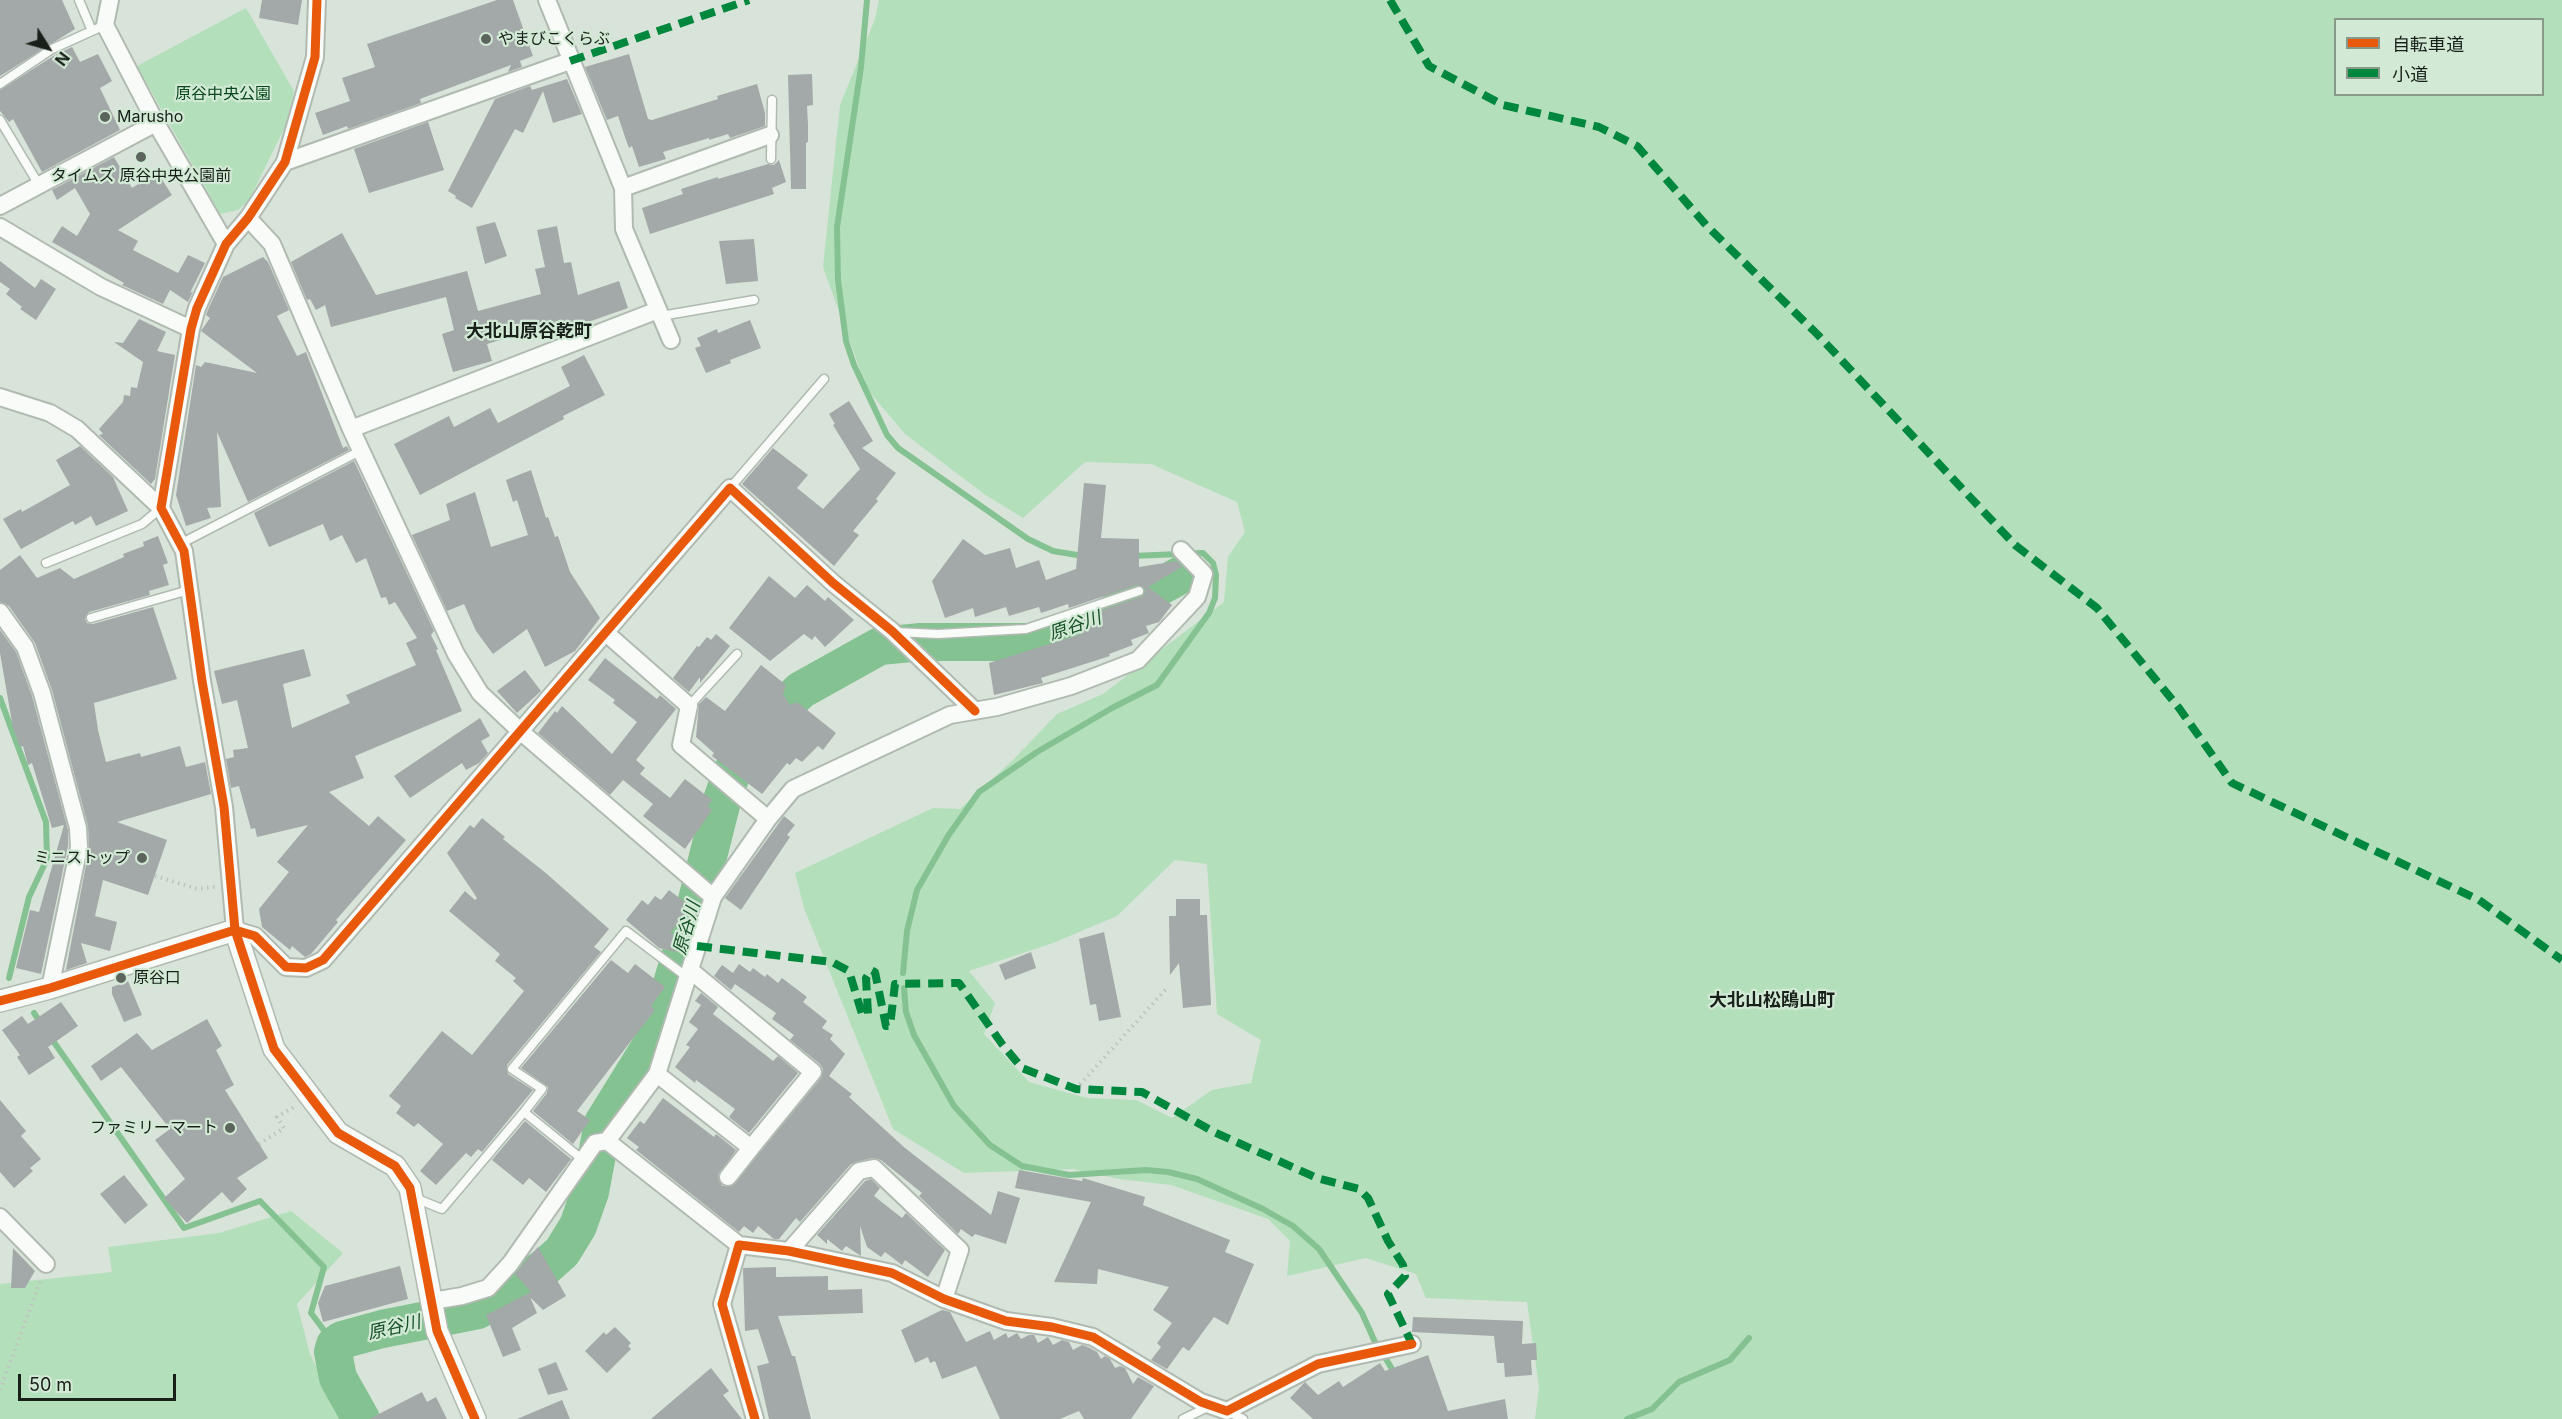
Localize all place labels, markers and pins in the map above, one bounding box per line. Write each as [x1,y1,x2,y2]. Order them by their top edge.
place label: やまびこくらぶ [498,29,610,49]
marker: やまびこくらぶ [479,32,493,46]
place label: Marusho [117,107,183,127]
marker: Marusho [98,110,112,124]
marker: タイムズ 原谷中央公園前 [134,150,148,164]
place label: タイムズ 原谷中央公園前 [51,166,231,186]
place label: ミニストップ [34,848,130,868]
marker: ミニストップ [135,851,149,865]
place label: 原谷口 [133,968,181,988]
marker: 原谷口 [114,971,128,985]
place label: ファミリーマート [90,1118,218,1138]
marker: ファミリーマート [223,1121,237,1135]

